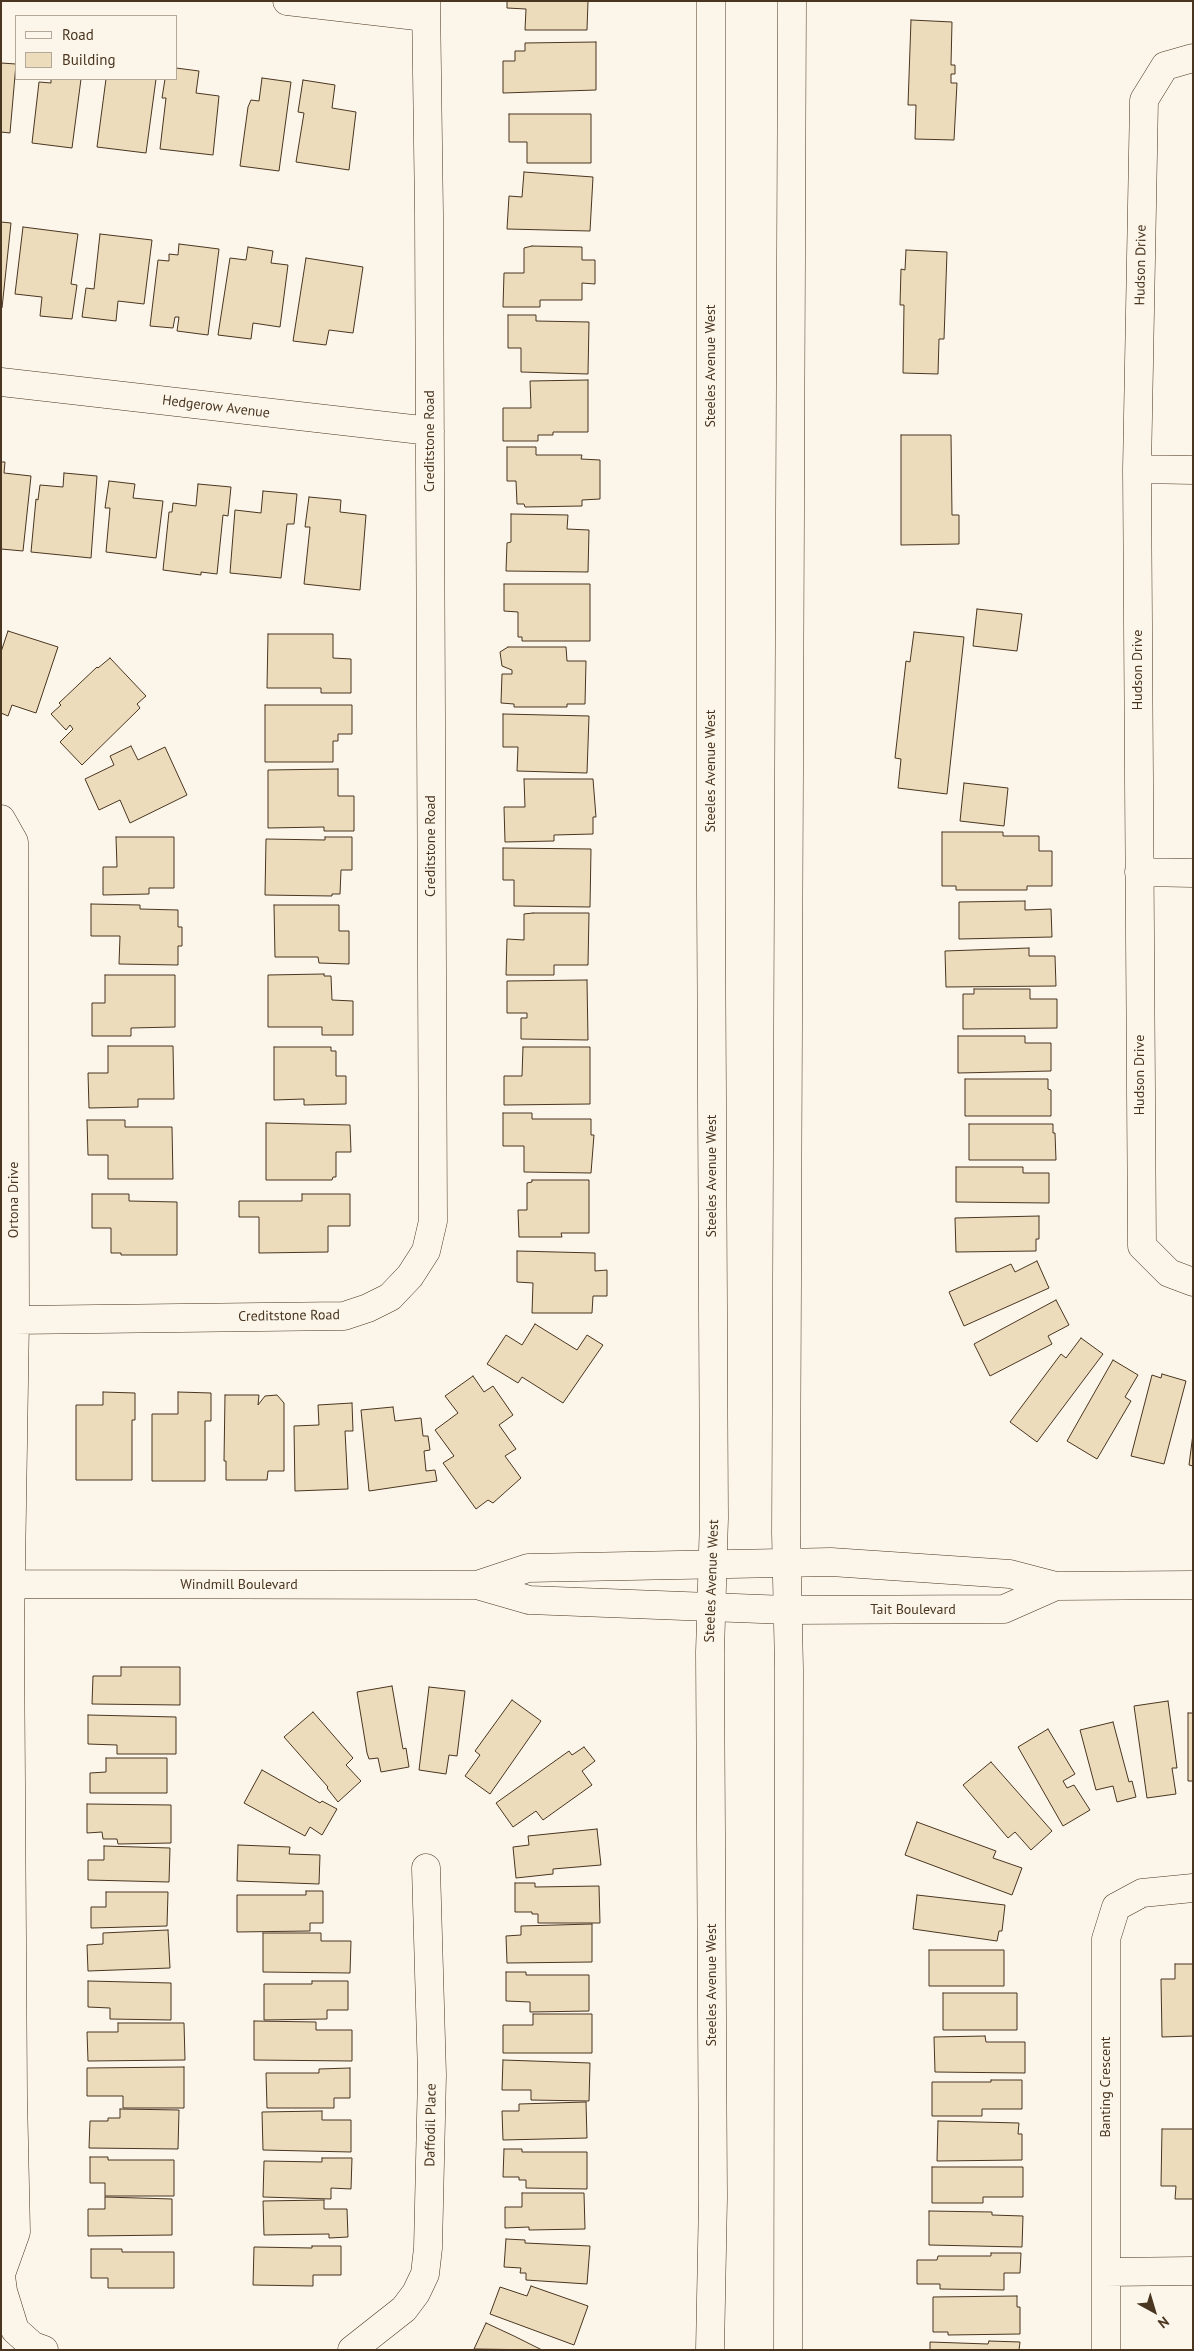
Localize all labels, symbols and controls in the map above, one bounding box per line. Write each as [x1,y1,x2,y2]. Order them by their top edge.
legend [15,15,178,80]
text: Road [62,25,94,44]
text: Building [62,50,116,69]
street label: Hudson Drive [1132,225,1150,305]
street label: Steeles Avenue West [703,304,719,428]
street label: Creditstone Road [422,390,438,492]
street label: Hedgerow Avenue [161,392,271,422]
street label: Hudson Drive [1130,630,1146,710]
street label: Steeles Avenue West [703,709,719,833]
street label: Creditstone Road [423,795,439,897]
street label: Hudson Drive [1132,1035,1148,1115]
street label: Steeles Avenue West [704,1114,720,1238]
street label: Ortona Drive [6,1162,22,1238]
street label: Creditstone Road [238,1307,340,1325]
street label: Steeles Avenue West [701,1519,723,1643]
street label: Windmill Boulevard [180,1577,298,1593]
street label: Tait Boulevard [870,1602,956,1618]
street label: Steeles Avenue West [704,1923,720,2047]
street label: Banting Crescent [1098,2036,1114,2138]
street label: Daffodil Place [422,2083,440,2167]
north arrow [1129,2286,1179,2336]
text: N [1154,2313,1173,2333]

